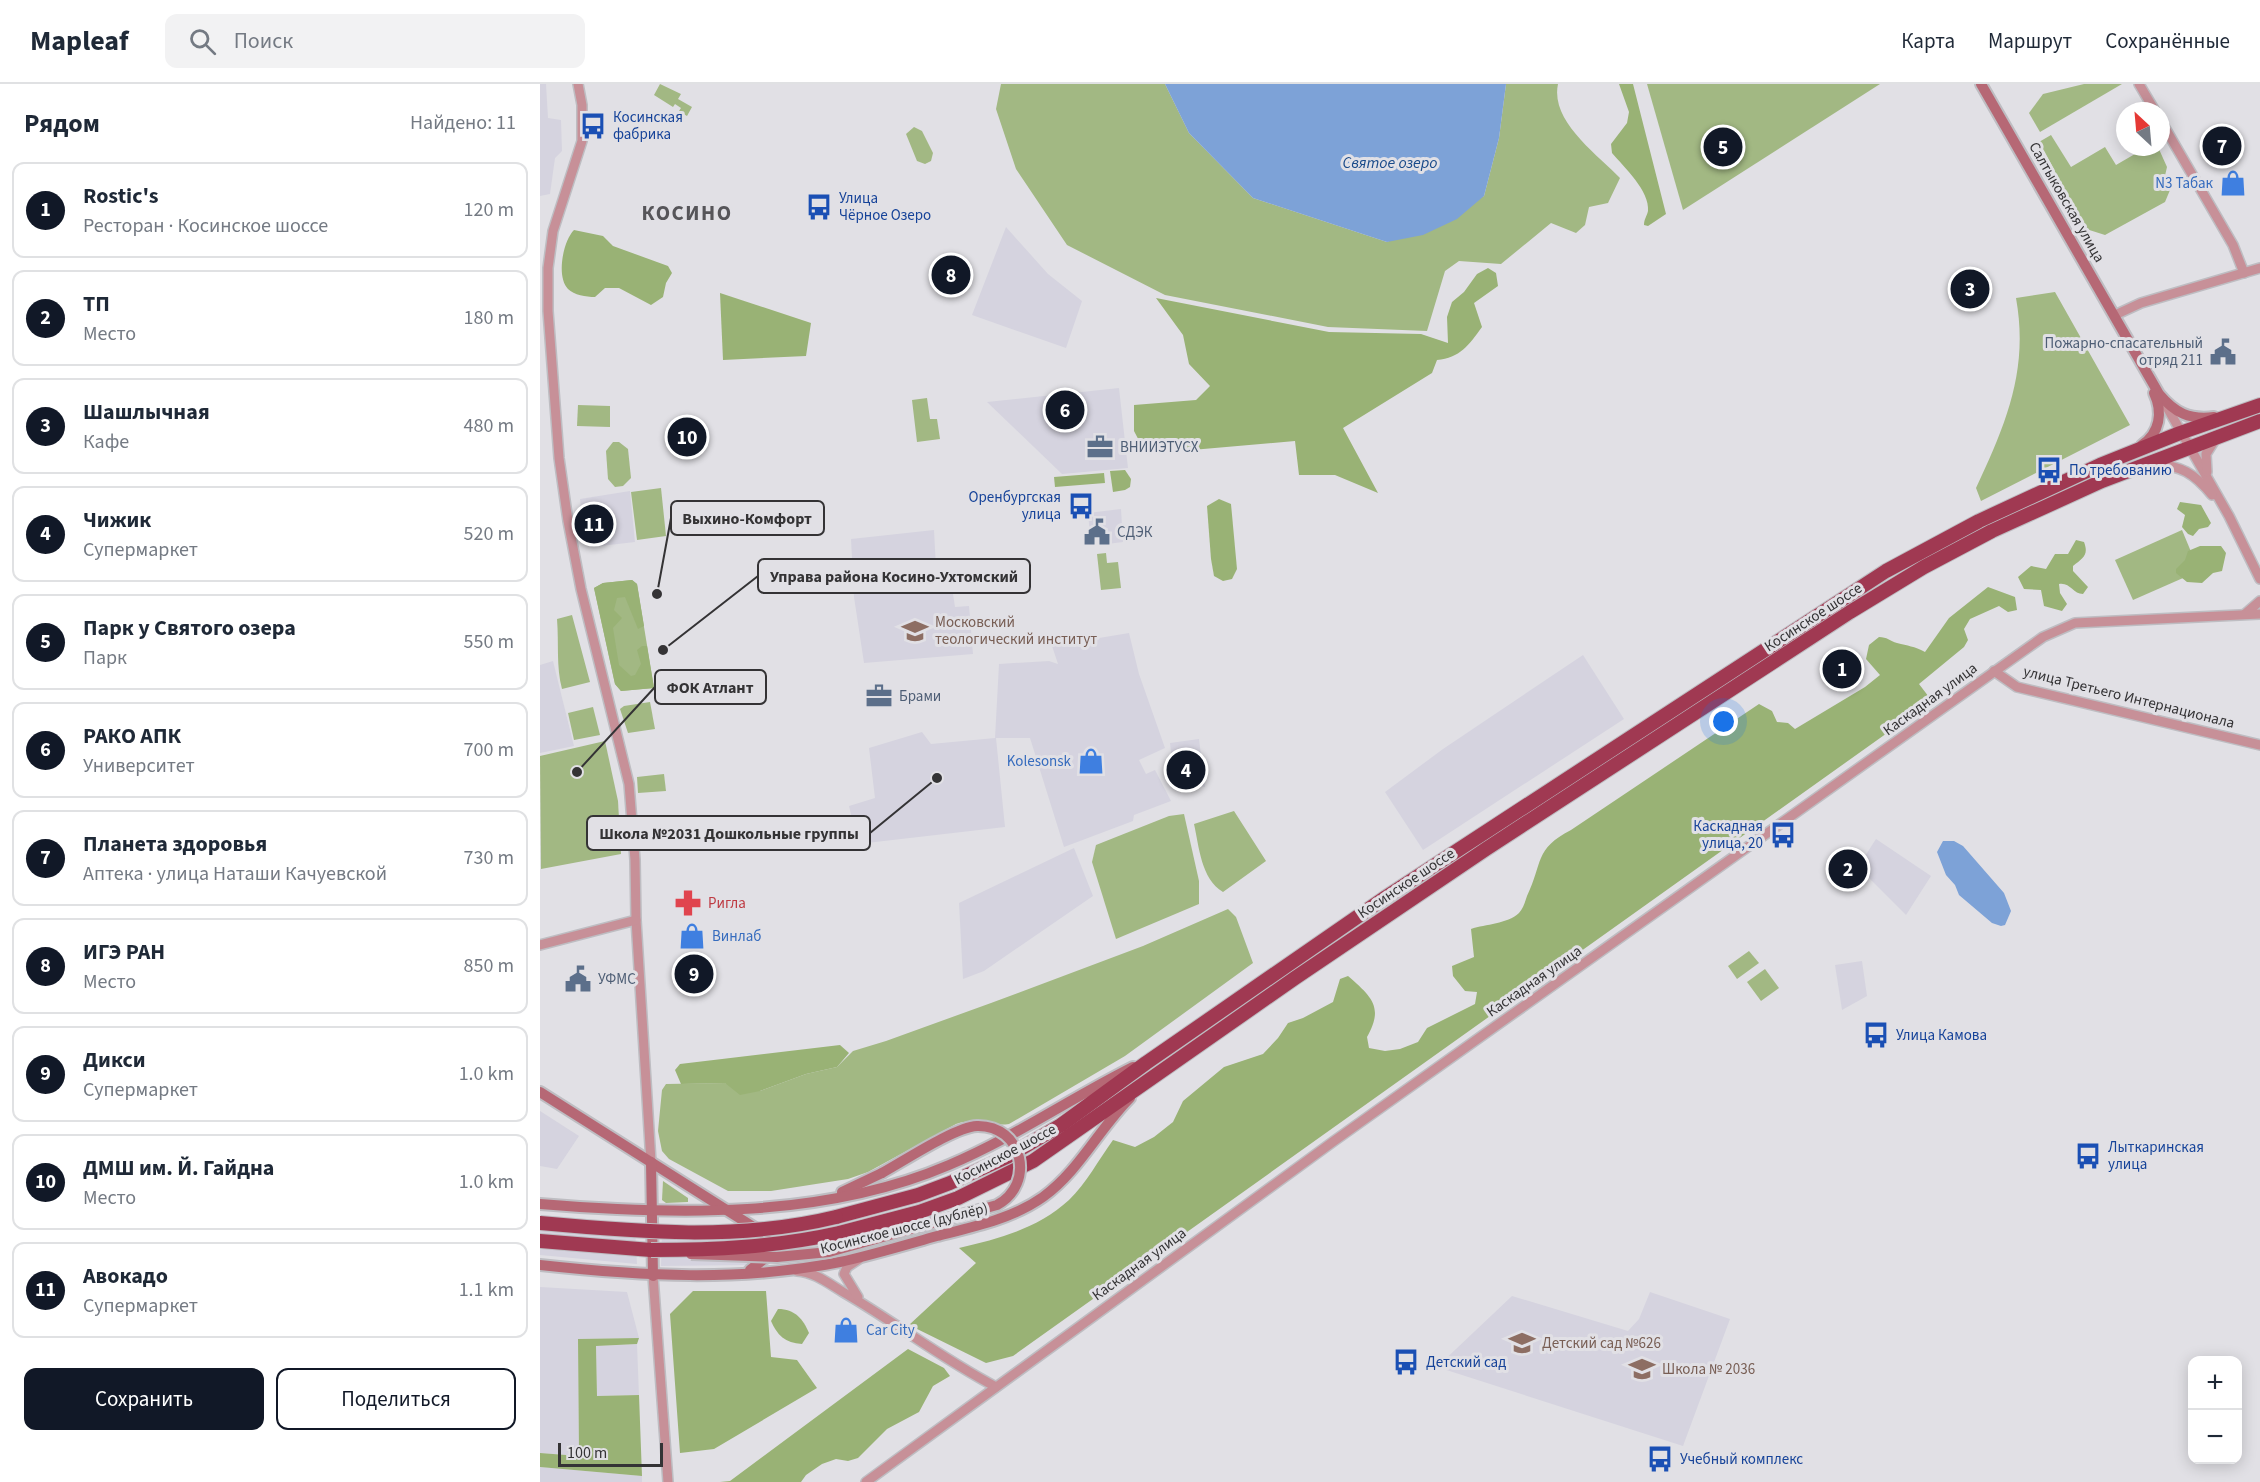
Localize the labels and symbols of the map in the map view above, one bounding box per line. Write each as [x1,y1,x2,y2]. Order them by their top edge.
north arrow [2116,102,2170,156]
place label: Косинская фабрика [613,107,683,145]
bus stop icon: Косинская фабрика [578,111,608,141]
pin: 5 [1704,124,1742,170]
pin: 7 [2202,124,2242,168]
street label: Салтыковская улица [2024,138,2110,266]
water label: Святое озеро [1342,152,1438,174]
shop icon: N3 Табак [2218,168,2248,198]
place label: N3 Табак [2155,173,2214,194]
place label: Улица Чёрное Озеро [839,188,931,226]
bus stop icon: Улица Чёрное Озеро [804,192,834,222]
district label: КОСИНО [641,198,733,228]
pin: 8 [932,252,970,297]
pin: 3 [1950,266,1990,312]
place label: Пожарно-спасательный отряд 211 [2045,333,2203,371]
public building icon: Пожарно-спасательный отряд 211 [2208,337,2238,367]
pin: 6 [1046,388,1084,432]
pin: 10 [668,414,706,460]
office icon: ВНИИЭТУСХ [1085,432,1115,462]
place label: ВНИИЭТУСХ [1120,437,1199,458]
bus stop icon: По требованию [2034,455,2064,485]
place label: По требованию [2069,460,2172,481]
place label: Оренбургская улица [969,487,1061,525]
bus stop icon: Оренбургская улица [1066,491,1096,521]
callout: Выхино-Комфорт [671,501,824,535]
pin: 11 [574,502,614,546]
text: Выхино-Комфорт [682,508,812,530]
public building icon: СДЭК [1082,517,1112,547]
place label: СДЭК [1117,522,1153,543]
callout: Управа района Косино-Ухтомский [758,559,1030,593]
text: Управа района Косино-Ухтомский [770,566,1018,588]
street label: Косинское шоссе [1760,578,1866,657]
place label: Московский теологический институт [935,612,1097,650]
school or university icon: Московский теологический институт [900,616,930,646]
pin: 1 [1822,646,1862,692]
street label: Каскадная улица [1879,658,1982,741]
street label: улица Третьего Интернационала [2021,661,2237,734]
callout: ФОК Атлант [655,670,766,704]
text: ФОК Атлант [666,677,754,699]
office icon: Брами [864,681,894,711]
place label: Брами [899,686,941,707]
your location [1709,707,1738,736]
shop icon: Kolesonsk [1076,746,1106,776]
pin: 4 [1166,748,1206,792]
place label: Kolesonsk [1007,751,1072,772]
callout: Школа №2031 Дошкольные группы [587,816,870,850]
place label: Каскадная улица, 20 [1693,816,1763,854]
bus stop icon: Каскадная улица, 20 [1768,820,1798,850]
text: Школа №2031 Дошкольные группы [599,823,859,845]
street label: Косинское шоссе [1354,843,1459,924]
pin: 2 [1828,846,1868,892]
pharmacy icon: Ригла [673,888,703,918]
place label: Ригла [708,893,746,914]
shop icon: Винлаб [677,921,707,951]
place label: Винлаб [712,926,761,947]
street label: Каскадная улица [1482,941,1586,1022]
pin: 9 [674,952,714,996]
public building icon: УФМС [563,964,593,994]
place label: УФМС [598,969,636,990]
bus stop icon: Улица Камова [1861,1020,1891,1050]
place label: Улица Камова [1896,1025,1987,1046]
street label: Косинское шоссе [950,1119,1060,1190]
place label: Лыткаринская улица [2108,1137,2204,1175]
bus stop icon: Лыткаринская улица [2073,1141,2103,1171]
street label: Косинское шоссе (дублёр) [818,1197,990,1259]
street label: Каскадная улица [1088,1223,1191,1306]
shop icon: Car City [831,1315,861,1345]
place label: Car City [866,1320,915,1341]
school or university icon: Детский сад №626 [1507,1328,1537,1358]
place label: Детский сад №626 [1542,1333,1661,1354]
bus stop icon: Детский сад [1391,1347,1421,1377]
place label: Детский сад [1426,1352,1506,1373]
school or university icon: Школа № 2036 [1627,1354,1657,1384]
place label: Школа № 2036 [1662,1359,1755,1380]
scale bar [558,1440,663,1468]
bus stop icon: Учебный комплекс [1645,1444,1675,1474]
place label: Учебный комплекс [1680,1449,1803,1470]

